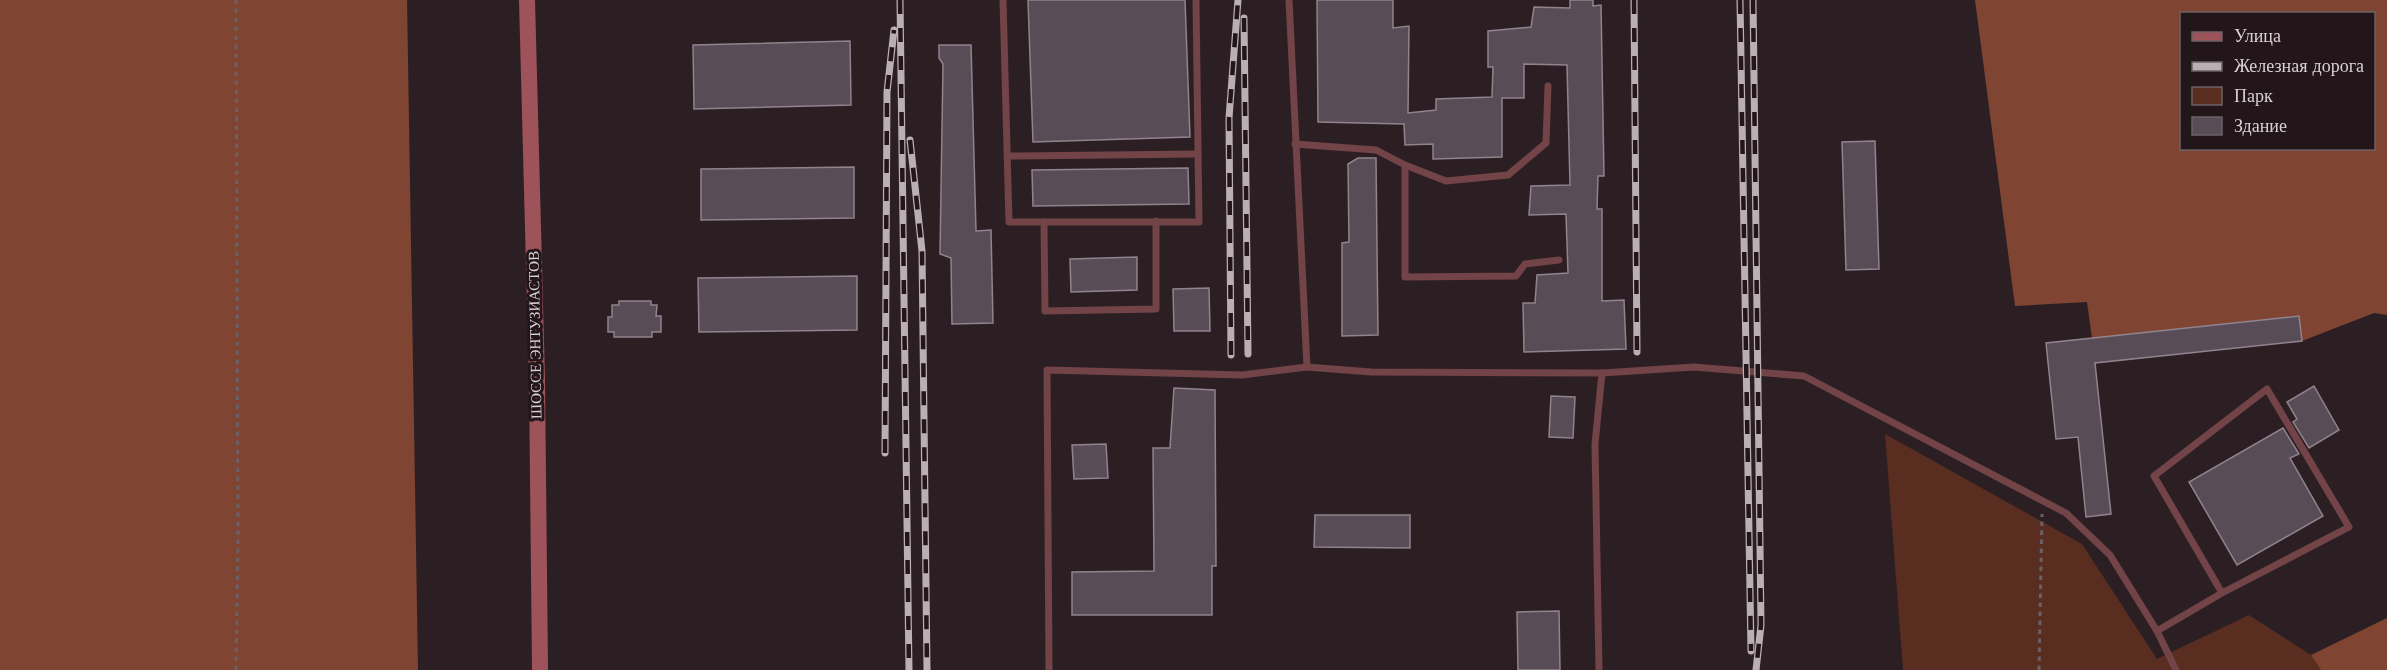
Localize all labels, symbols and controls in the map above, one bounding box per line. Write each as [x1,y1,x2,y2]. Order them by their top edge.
legend [2180,12,2375,150]
text: Улица [2234,25,2281,47]
text: Железная дорога [2234,55,2364,77]
text: Парк [2234,85,2273,107]
text: Здание [2234,115,2287,137]
street label: ШОССЕ ЭНТУЗИАСТОВ [524,251,545,419]

